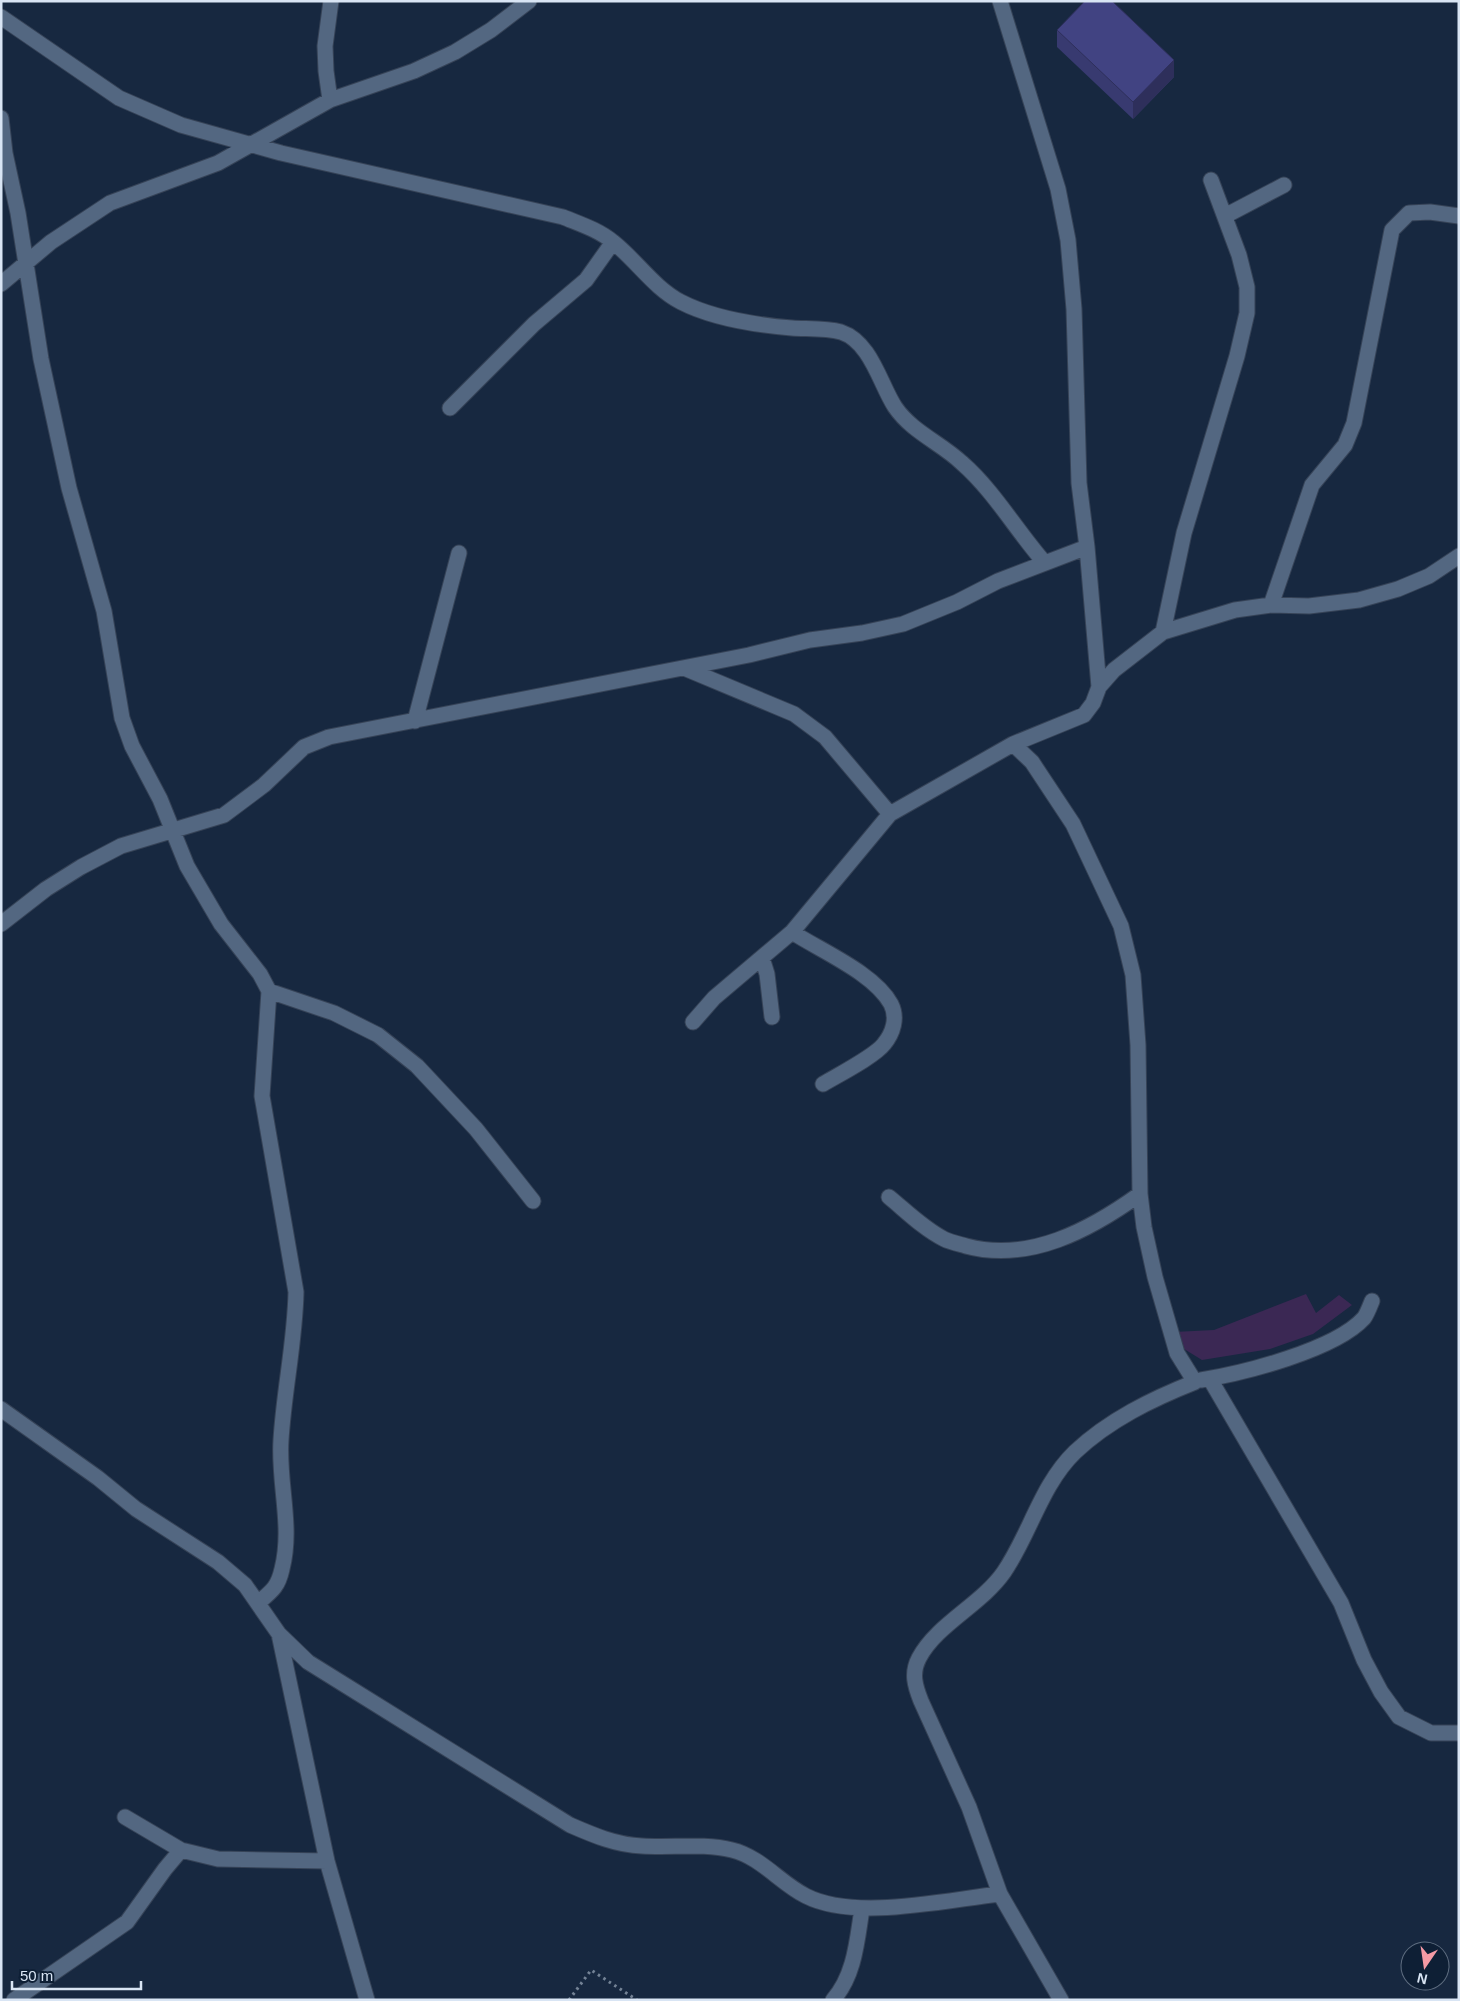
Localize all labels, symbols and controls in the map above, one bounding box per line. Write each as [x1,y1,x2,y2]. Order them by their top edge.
north arrow [1400,1941,1450,1991]
scale bar [12,1958,141,1990]
text: 50 m [20,1967,53,1984]
text: N [1415,1970,1429,1988]

